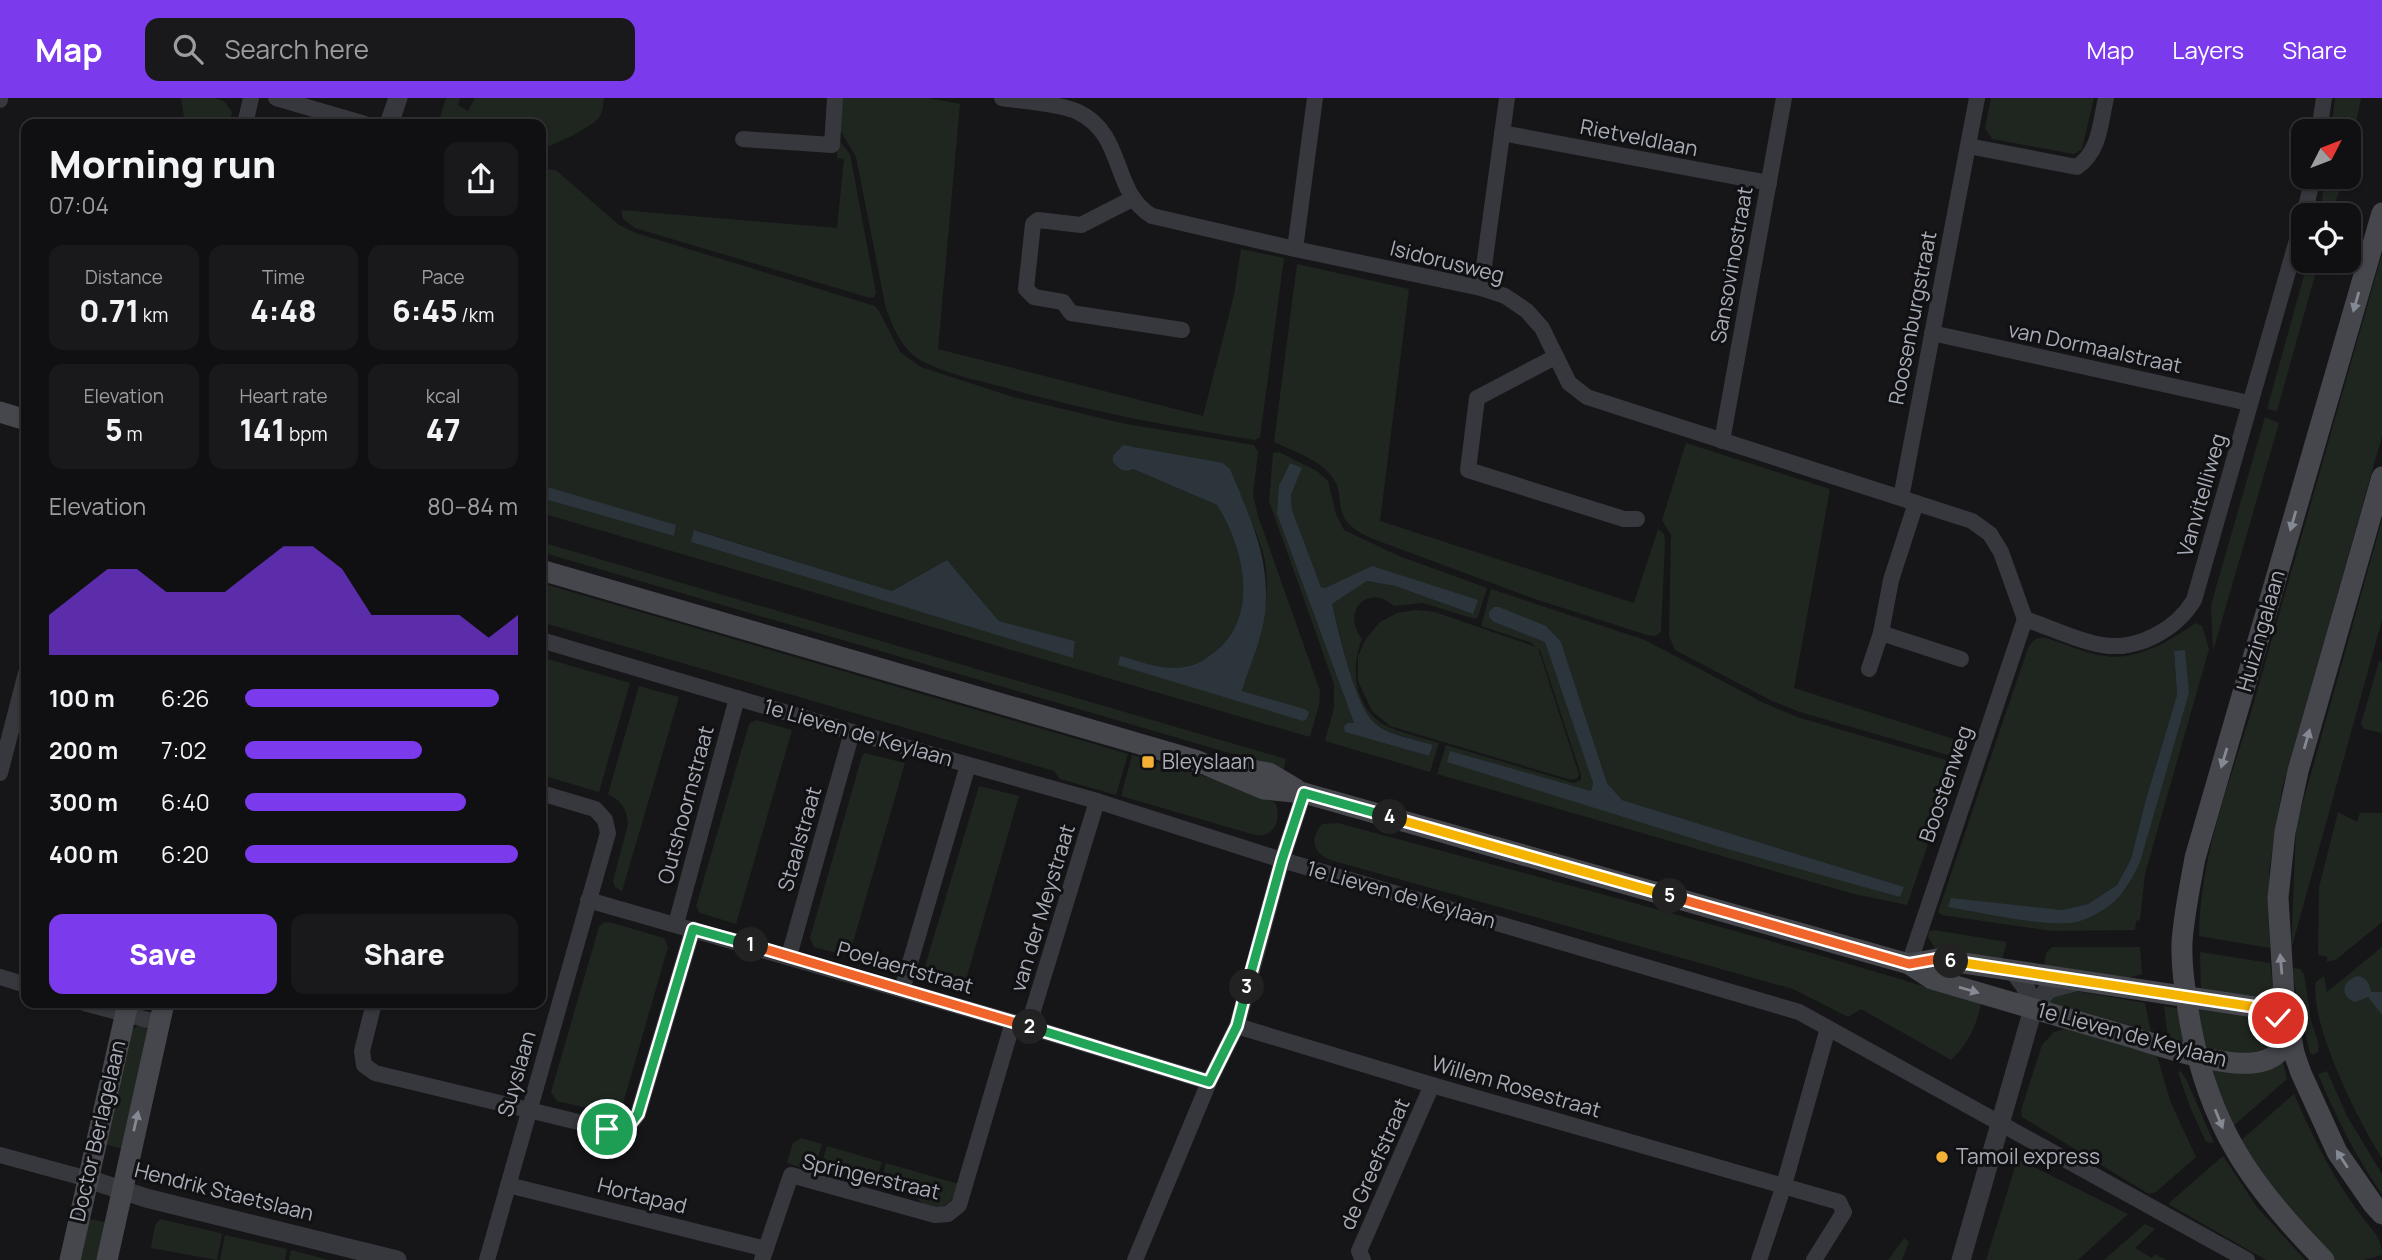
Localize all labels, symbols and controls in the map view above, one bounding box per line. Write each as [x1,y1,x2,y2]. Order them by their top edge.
search box [145,18,635,81]
text: Map [35,27,103,72]
icon: search [169,30,207,68]
text: Search here [225,31,369,67]
text: Map [2087,33,2134,66]
text: Layers [2172,33,2244,66]
text: Share [2282,33,2347,66]
street label: Rietveldlaan [1578,112,1700,162]
north arrow [2291,119,2361,189]
map controls [2291,119,2361,273]
text: Morning run [49,137,276,189]
button: share [444,142,518,216]
street label: Sansovinostraat [1703,184,1759,345]
text: 07:04 [49,189,109,221]
button: locate [2291,203,2361,273]
street label: Roosenburgstraat [1881,229,1943,407]
street label: Isidorusweg [1387,233,1507,289]
text: Distance [85,264,163,290]
text: Time [262,264,305,290]
text: Pace [422,264,465,290]
text: 0.71 [79,290,139,331]
text: 4:48 [250,290,317,331]
text: 6:45 [392,290,458,331]
one-way arrow [2351,292,2361,313]
text: km [139,302,168,328]
text: /km [458,302,494,328]
street label: van Dormaalstraat [2006,315,2185,379]
text: Elevation [84,383,164,409]
text: Heart rate [239,383,328,409]
text: kcal [426,383,461,409]
text: 5 [105,409,123,450]
text: 141 [239,409,285,450]
text: 47 [426,409,461,450]
text: m [123,421,143,447]
text: bpm [285,421,328,447]
street label: Vanvitelliweg [2170,430,2232,560]
text: Elevation [49,490,146,522]
text: 80–84 m [427,490,518,522]
one-way arrow [2288,510,2298,531]
street label: Huizingalaan [2229,567,2291,695]
text: 100 m [49,682,115,714]
text: 6:26 [161,682,210,714]
street label: 1e Lieven de Keylaan [760,692,956,772]
street label: Outshoornstraat [650,722,720,887]
street label: Boostenweg [1912,722,1978,846]
one-way arrow [2302,729,2312,750]
text: 200 m [49,734,118,766]
text: 7:02 [161,734,207,766]
place label: Bleyslaan [1162,747,1255,775]
one-way arrow [2219,748,2229,769]
marker: Bleyslaan [1140,754,1156,770]
street label: Staalstraat [771,783,827,894]
text: 300 m [49,786,118,818]
text: 6:40 [161,786,210,818]
pin: 4 [1372,800,1408,834]
text: 4 [1384,803,1395,829]
street label: van der Meystraat [1003,820,1081,995]
text: 400 m [49,838,119,870]
text: 6:20 [161,838,209,870]
street label: 1e Lieven de Keylaan [1303,854,1499,934]
pin: 5 [1652,878,1688,914]
text: 5 [1664,882,1675,908]
button: Save [49,914,277,994]
button: Share [291,914,518,994]
pin: 1 [734,928,768,962]
text: 1 [746,931,755,957]
street label: Poelaertstraat [834,934,977,1000]
pin: 6 [1934,944,1968,978]
text: 6 [1945,947,1956,973]
one-way arrow [2275,953,2286,975]
pin: 3 [1230,970,1264,1004]
text: 3 [1241,973,1252,999]
one-way arrow [1959,986,1980,996]
pin [2248,988,2308,1048]
street label: 1e Lieven de Keylaan [2034,995,2230,1073]
icon: check [2259,999,2297,1037]
pin: 2 [1012,1010,1048,1044]
text: 2 [1024,1013,1035,1039]
street label: Suyslaan [490,1027,542,1120]
street label: Doctor Berlagelaan [63,1037,131,1224]
street label: Willem Rosestraat [1428,1048,1604,1124]
street label: de Greefstraat [1333,1093,1416,1234]
pin [577,1099,637,1159]
one-way arrow [2214,1109,2225,1130]
one-way arrow [131,1110,142,1132]
icon: arrive [588,1110,626,1148]
place label: Tamoil express [1956,1142,2100,1170]
street label: Springerstraat [800,1147,943,1205]
marker: Tamoil express [1934,1149,1950,1165]
one-way arrow [2335,1150,2349,1168]
street label: Hendrik Staetslaan [132,1155,317,1227]
street label: Hortapad [595,1170,690,1220]

